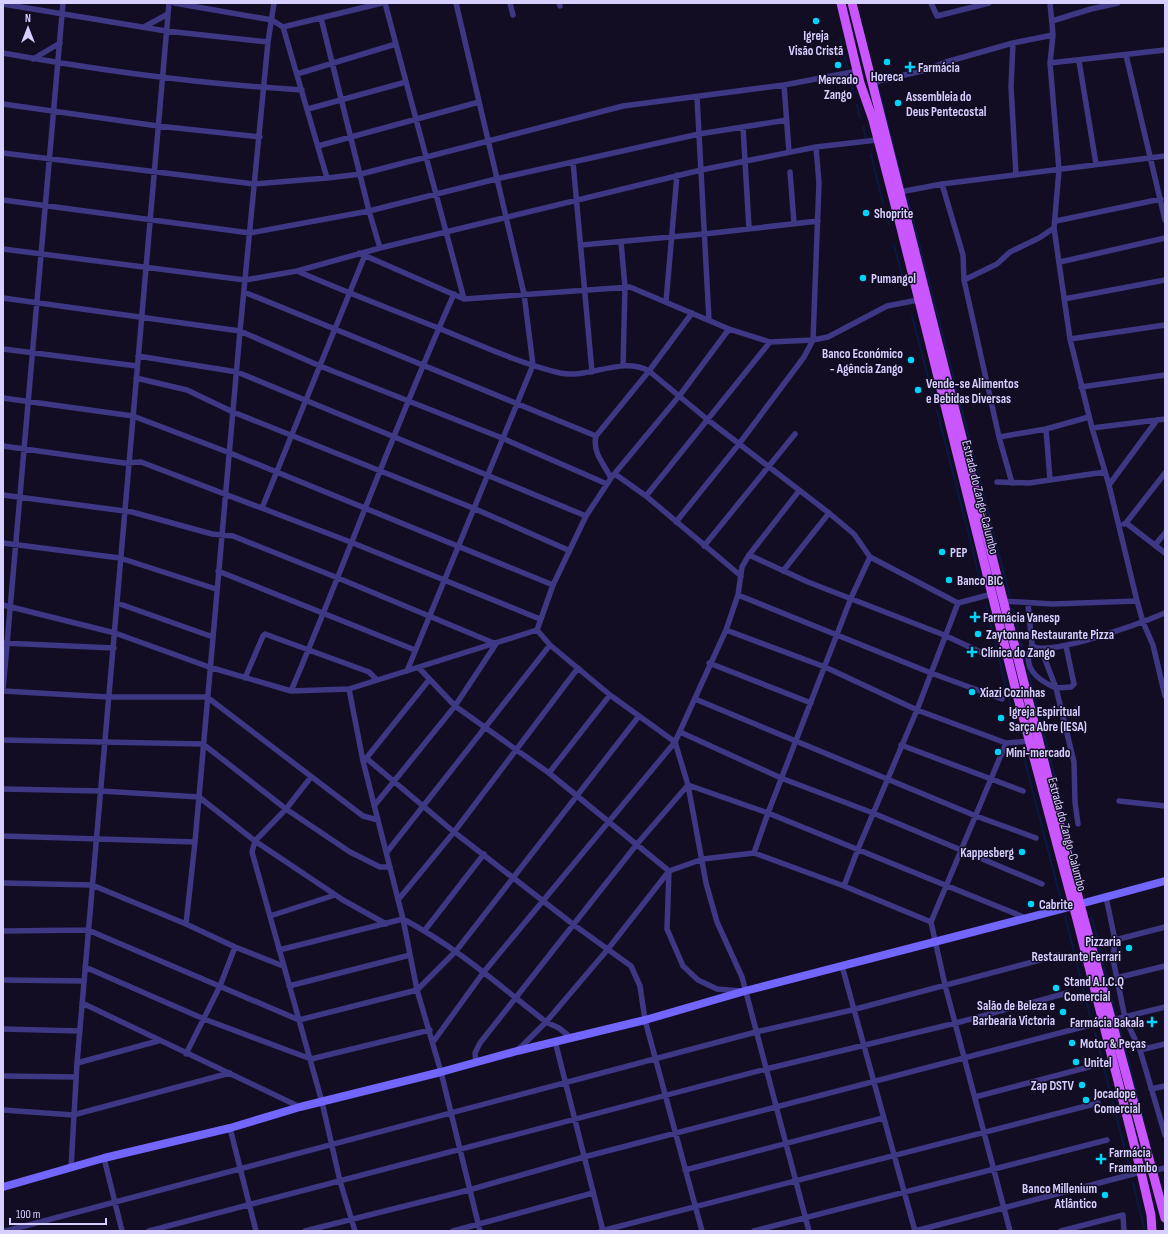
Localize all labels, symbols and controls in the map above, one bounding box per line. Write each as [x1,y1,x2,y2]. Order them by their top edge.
north arrow [8,8,48,48]
text: N [25,12,31,25]
marker: Igreja Visão Cristã [811,16,821,26]
place label: Igreja Visão Cristã [789,28,843,59]
marker: Horeca [882,57,892,67]
marker: Mercado Zango [833,60,843,70]
place label: Farmácia [918,60,960,76]
marker: Farmácia [905,62,915,72]
place label: Horeca [871,69,903,85]
place label: Mercado Zango [818,72,858,103]
place label: Assembleia do Deus Pentecostal [905,89,987,120]
marker: Assembleia do Deus Pentecostal [893,98,903,108]
place label: Shoprite [874,206,914,222]
marker: Shoprite [861,208,871,218]
place label: Pumangol [871,271,916,287]
marker: Pumangol [858,273,868,283]
place label: Banco Económico - Agência Zango [822,346,903,377]
marker: Banco Económico - Agência Zango [906,355,916,365]
place label: Vende-se Alimentos e Bebidas Diversas [926,376,1019,407]
marker: Vende-se Alimentos e Bebidas Diversas [913,385,923,395]
street label: Estrada do Zango-Calumbo [958,438,1002,556]
place label: PEP [950,545,968,561]
marker: PEP [937,547,947,557]
place label: Banco BIC [957,573,1004,589]
marker: Banco BIC [944,575,954,585]
place label: Farmácia Vanesp [983,610,1060,626]
marker: Farmácia Vanesp [970,612,980,622]
place label: Zaytonna Restaurante Pizza [986,627,1114,643]
marker: Zaytonna Restaurante Pizza [973,629,983,639]
place label: Clínica do Zango [981,645,1056,661]
marker: Clínica do Zango [966,646,978,658]
place label: Xiazi Cozinhas [979,685,1045,701]
marker: Xiazi Cozinhas [967,687,977,697]
place label: Igreja Espiritual Sarça Abre (IESA) [1009,704,1087,735]
marker: Igreja Espiritual Sarça Abre (IESA) [996,713,1006,723]
place label: Mini-mercado [1006,745,1071,761]
marker: Mini-mercado [993,747,1003,757]
street label: Estrada do Zango-Calumbo [1044,776,1090,893]
place label: Kappesberg [960,845,1015,861]
marker: Kappesberg [1017,847,1027,857]
place label: Cabrite [1039,897,1073,913]
marker: Cabrite [1026,899,1036,909]
place label: Pizzaria Restaurante Ferrari [1032,934,1121,965]
marker: Pizzaria Restaurante Ferrari [1124,943,1134,953]
place label: Stand A.I.C.Q Comercial [1064,974,1124,1005]
marker: Stand A.I.C.Q Comercial [1051,983,1061,993]
place label: Salão de Beleza e Barbearia Victoria [973,998,1055,1029]
marker: Salão de Beleza e Barbearia Victoria [1058,1007,1068,1017]
place label: Farmácia Bakala [1070,1015,1144,1031]
marker: Farmácia Bakala [1147,1017,1157,1027]
place label: Motor & Peças [1080,1036,1146,1052]
marker: Motor & Peças [1067,1038,1077,1048]
place label: Unitel [1084,1055,1112,1071]
marker: Unitel [1071,1057,1081,1067]
place label: Zap DSTV [1031,1078,1075,1094]
marker: Zap DSTV [1077,1080,1087,1090]
place label: Jocadope Comercial [1093,1086,1141,1117]
marker: Jocadope Comercial [1081,1095,1091,1105]
place label: Farmácia Framambo [1109,1145,1158,1176]
marker: Farmácia Framambo [1096,1154,1106,1164]
place label: Banco Millenium Atlântico [1022,1181,1097,1212]
marker: Banco Millenium Atlântico [1100,1190,1110,1200]
scale bar [10,1200,106,1226]
text: 100 m [16,1207,41,1222]

